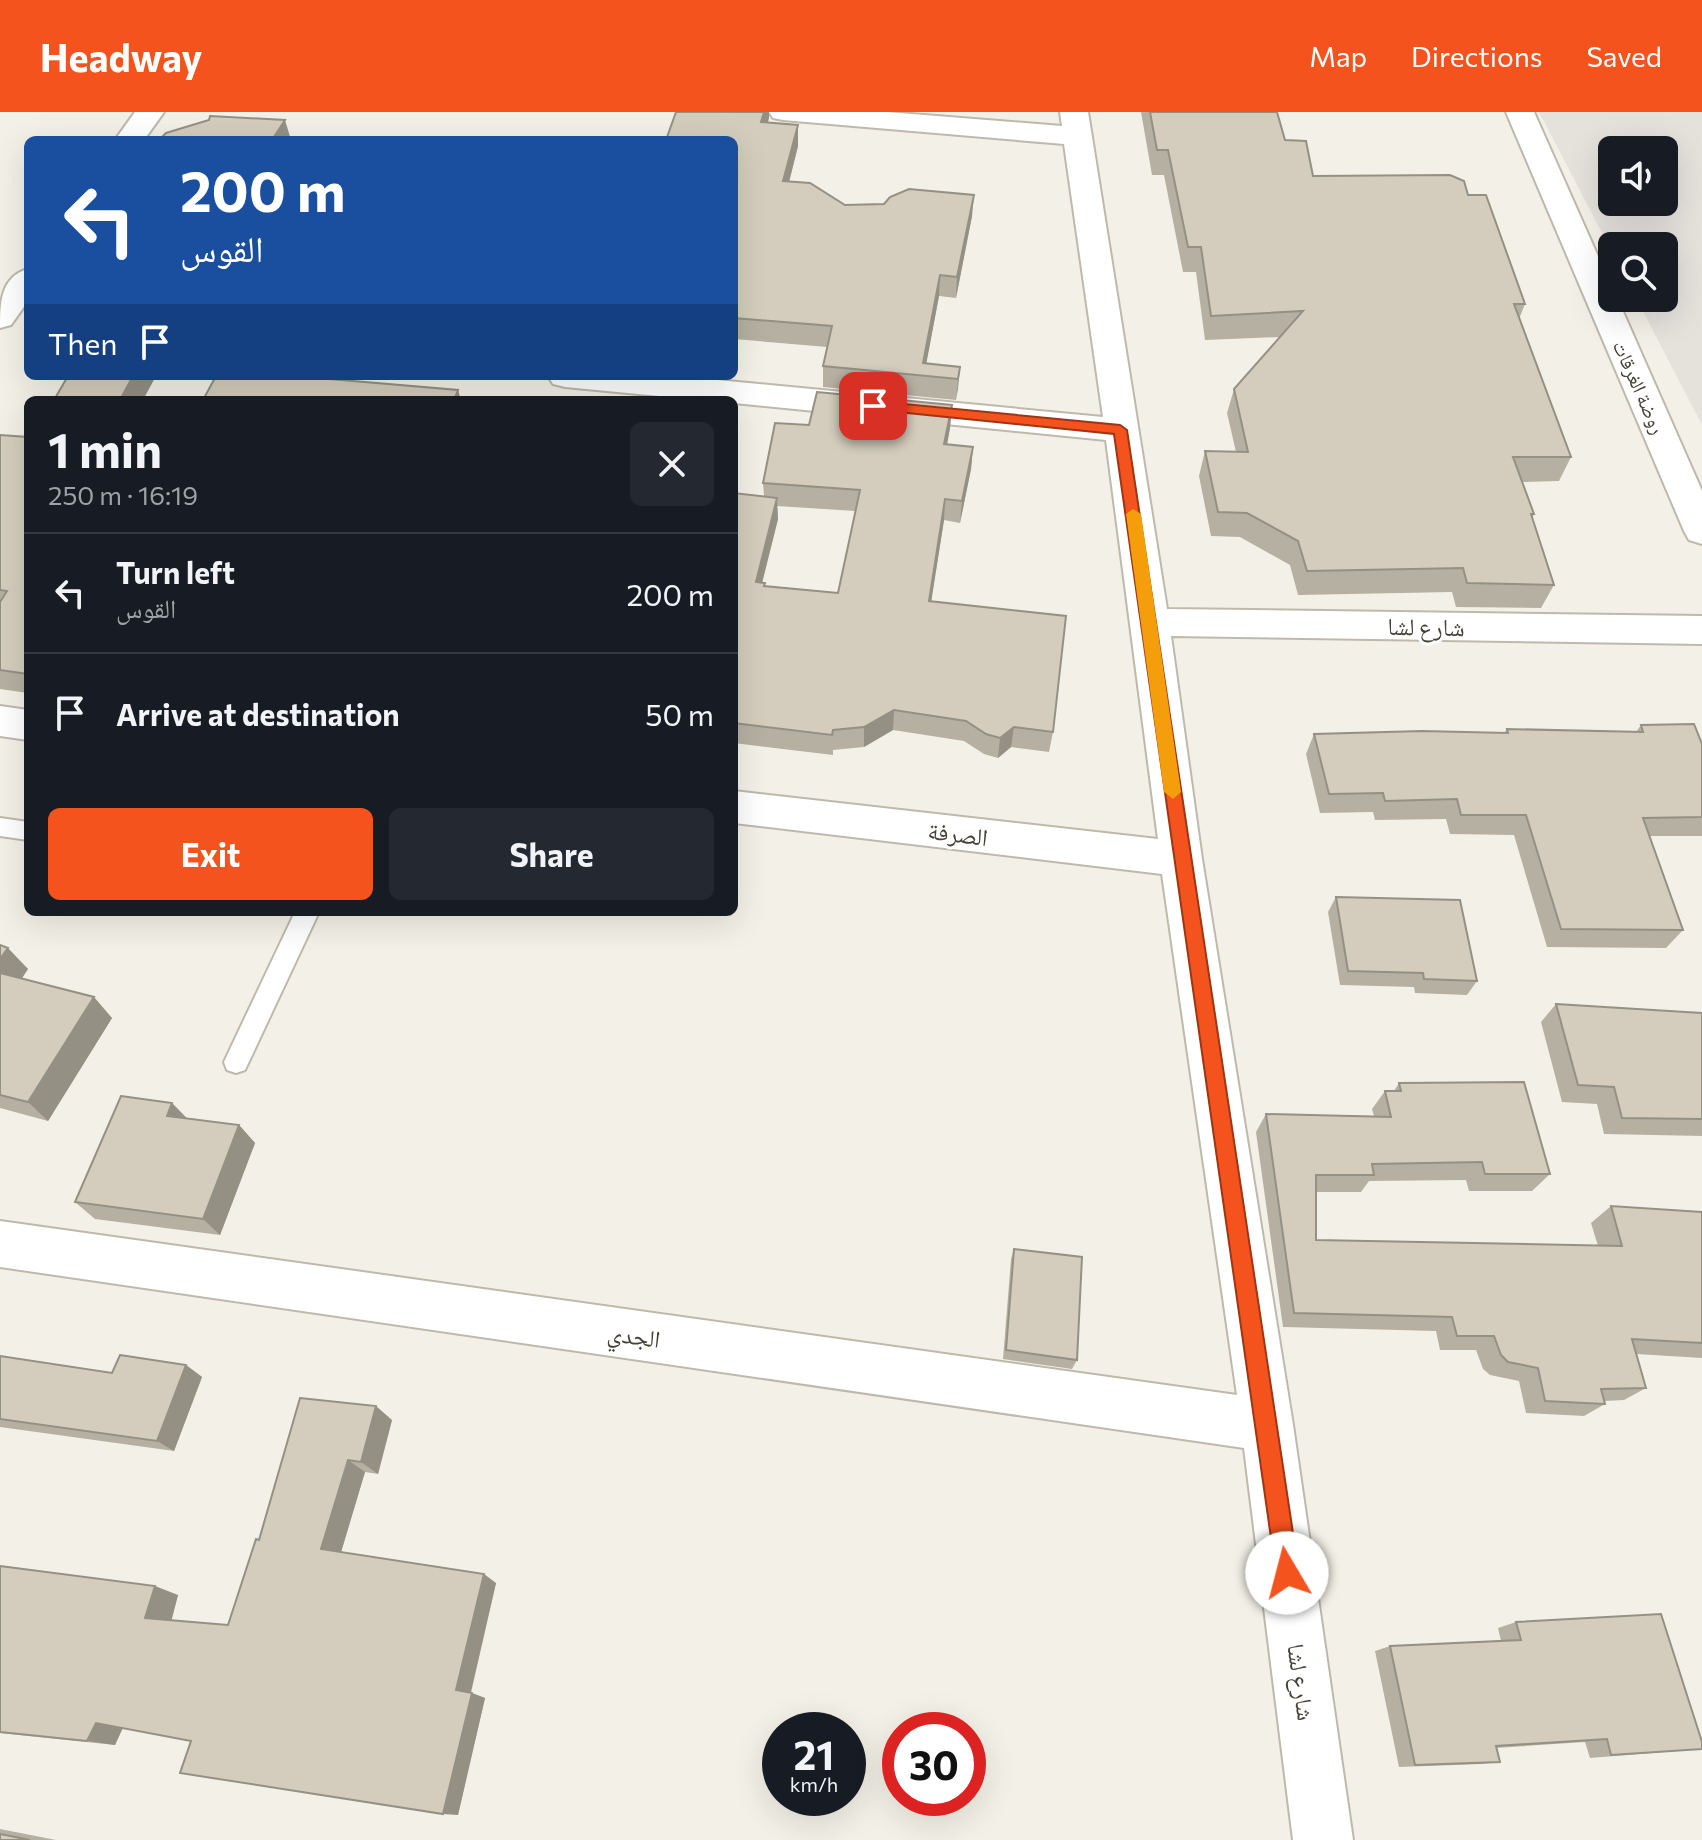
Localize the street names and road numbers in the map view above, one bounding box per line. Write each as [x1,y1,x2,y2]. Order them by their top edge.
street label: روضة الغرقات [1609,336,1671,438]
street label: شارع لشا [1387,611,1465,643]
street label: الصرفة [926,815,990,851]
street label: الجدي [605,1317,662,1359]
street label: شارع لشا [1280,1642,1322,1723]

